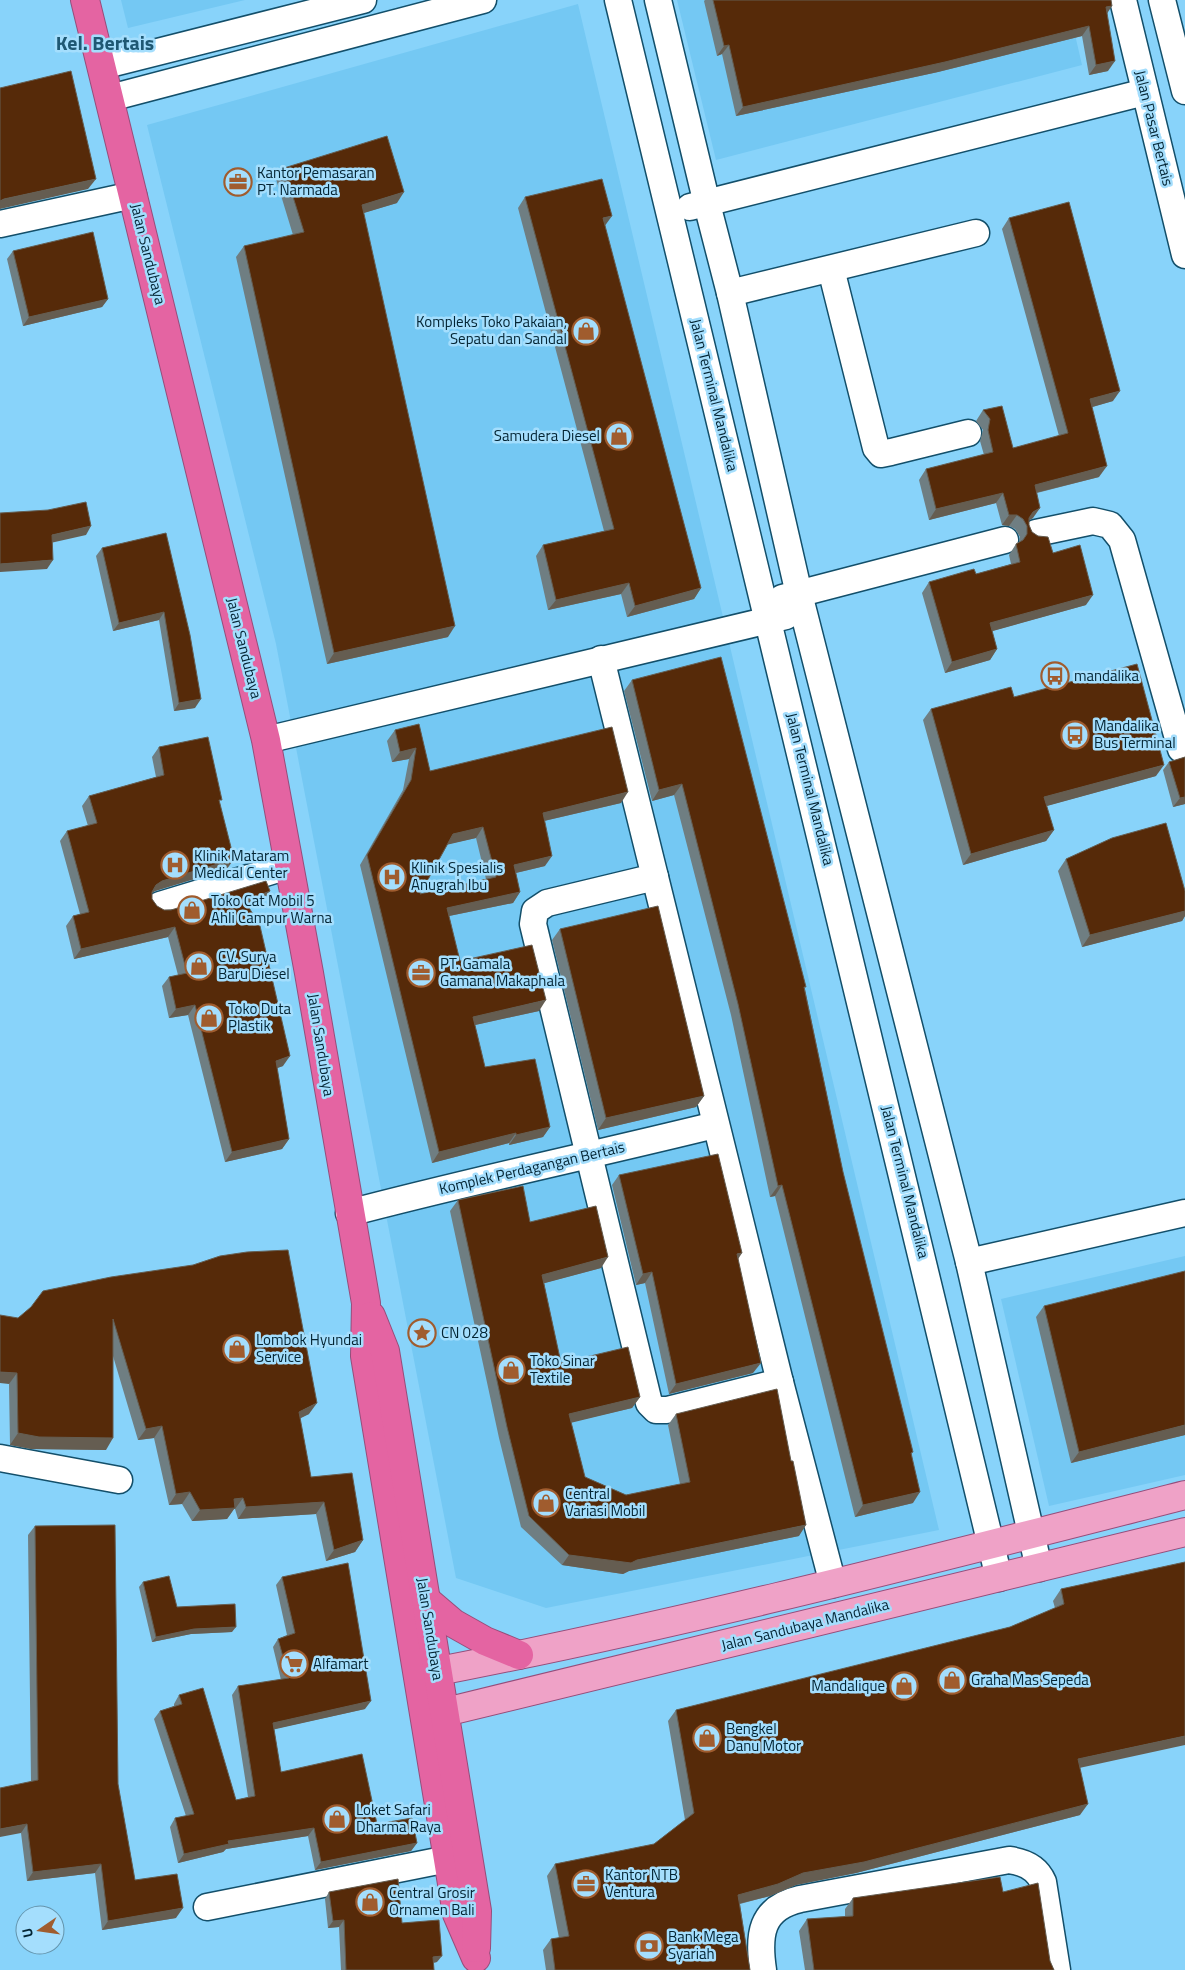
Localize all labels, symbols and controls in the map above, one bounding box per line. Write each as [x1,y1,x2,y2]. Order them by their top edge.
district label: Kel. Bertais [56,27,154,58]
street label: Jalan Pasar Bertais [1129,68,1180,188]
place label: Kantor Pemasaran PT. Narmada [257,161,374,201]
office icon: Kantor Pemasaran PT. Narmada [223,167,253,197]
street label: Jalan Sandubaya [125,201,172,307]
place label: Kompleks Toko Pakaian, Sepatu dan Sandal [416,310,567,350]
shop icon: Kompleks Toko Pakaian, Sepatu dan Sandal [571,316,601,346]
street label: Jalan Terminal Mandalika [684,316,745,474]
shop icon: Samudera Diesel [604,421,634,451]
place label: Samudera Diesel [494,424,600,447]
street label: Jalan Sandubaya [221,595,268,701]
bus stop icon: mandalika [1040,661,1070,691]
place label: mandalika [1074,664,1139,687]
street label: Jalan Terminal Mandalika [780,710,841,868]
place label: Mandalika Bus Terminal [1094,714,1176,754]
bus stop icon: Mandalika Bus Terminal [1060,720,1090,750]
place label: Klinik Mataram Medical Center [194,844,289,884]
hospital icon: Klinik Mataram Medical Center [160,850,190,880]
place label: Klinik Spesialis Anugrah Ibu [411,856,503,896]
hospital icon: Klinik Spesialis Anugrah Ibu [377,862,407,892]
place label: Toko Cat Mobil 5 Ahli Campur Warna [211,889,332,929]
shop icon: Toko Cat Mobil 5 Ahli Campur Warna [177,895,207,925]
place label: CV. Surya Baru Diesel [218,945,290,985]
shop icon: CV. Surya Baru Diesel [184,951,214,981]
place label: PT. Gamala Gamana Makaphala [440,952,565,992]
office icon: PT. Gamala Gamana Makaphala [406,958,436,988]
street label: Jalan Sandubaya [302,992,341,1098]
place label: Toko Duta Plastik [228,997,292,1037]
shop icon: Toko Duta Plastik [194,1003,224,1033]
street label: Jalan Terminal Mandalika [875,1103,936,1261]
street label: Komplek Perdagangan Bertais [437,1135,627,1200]
place icon: CN 028 [407,1318,437,1348]
place label: CN 028 [441,1321,488,1344]
place label: Lombok Hyundai Service [256,1328,362,1368]
shop icon: Lombok Hyundai Service [222,1334,252,1364]
place label: Toko Sinar Textile [530,1349,595,1389]
shop icon: Toko Sinar Textile [496,1355,526,1385]
place label: Central Variasi Mobil [565,1482,645,1522]
shop icon: Central Variasi Mobil [531,1488,561,1518]
street label: Jalan Sandubaya [411,1576,450,1682]
street label: Jalan Sandubaya Mandalika [719,1592,892,1656]
supermarket icon: Alfamart [279,1649,309,1679]
place label: Alfamart [313,1652,369,1675]
shop icon: Graha Mas Sepeda [937,1665,967,1695]
place label: Graha Mas Sepeda [971,1668,1089,1691]
shop icon: Mandalique [889,1671,919,1701]
place label: Mandalique [811,1674,885,1697]
place label: Bengkel Danu Motor [726,1717,801,1757]
shop icon: Bengkel Danu Motor [692,1723,722,1753]
place label: Loket Safari Dharma Raya [356,1798,442,1838]
shop icon: Loket Safari Dharma Raya [322,1804,352,1834]
place label: Kantor NTB Ventura [605,1863,678,1903]
office icon: Kantor NTB Ventura [571,1869,601,1899]
place label: Central Grosir Ornamen Bali [389,1881,475,1921]
shop icon: Central Grosir Ornamen Bali [355,1887,385,1917]
north arrow [15,1905,65,1955]
place label: Bank Mega Syariah [668,1925,739,1965]
text: U [16,1926,38,1940]
bank icon: Bank Mega Syariah [634,1931,664,1961]

